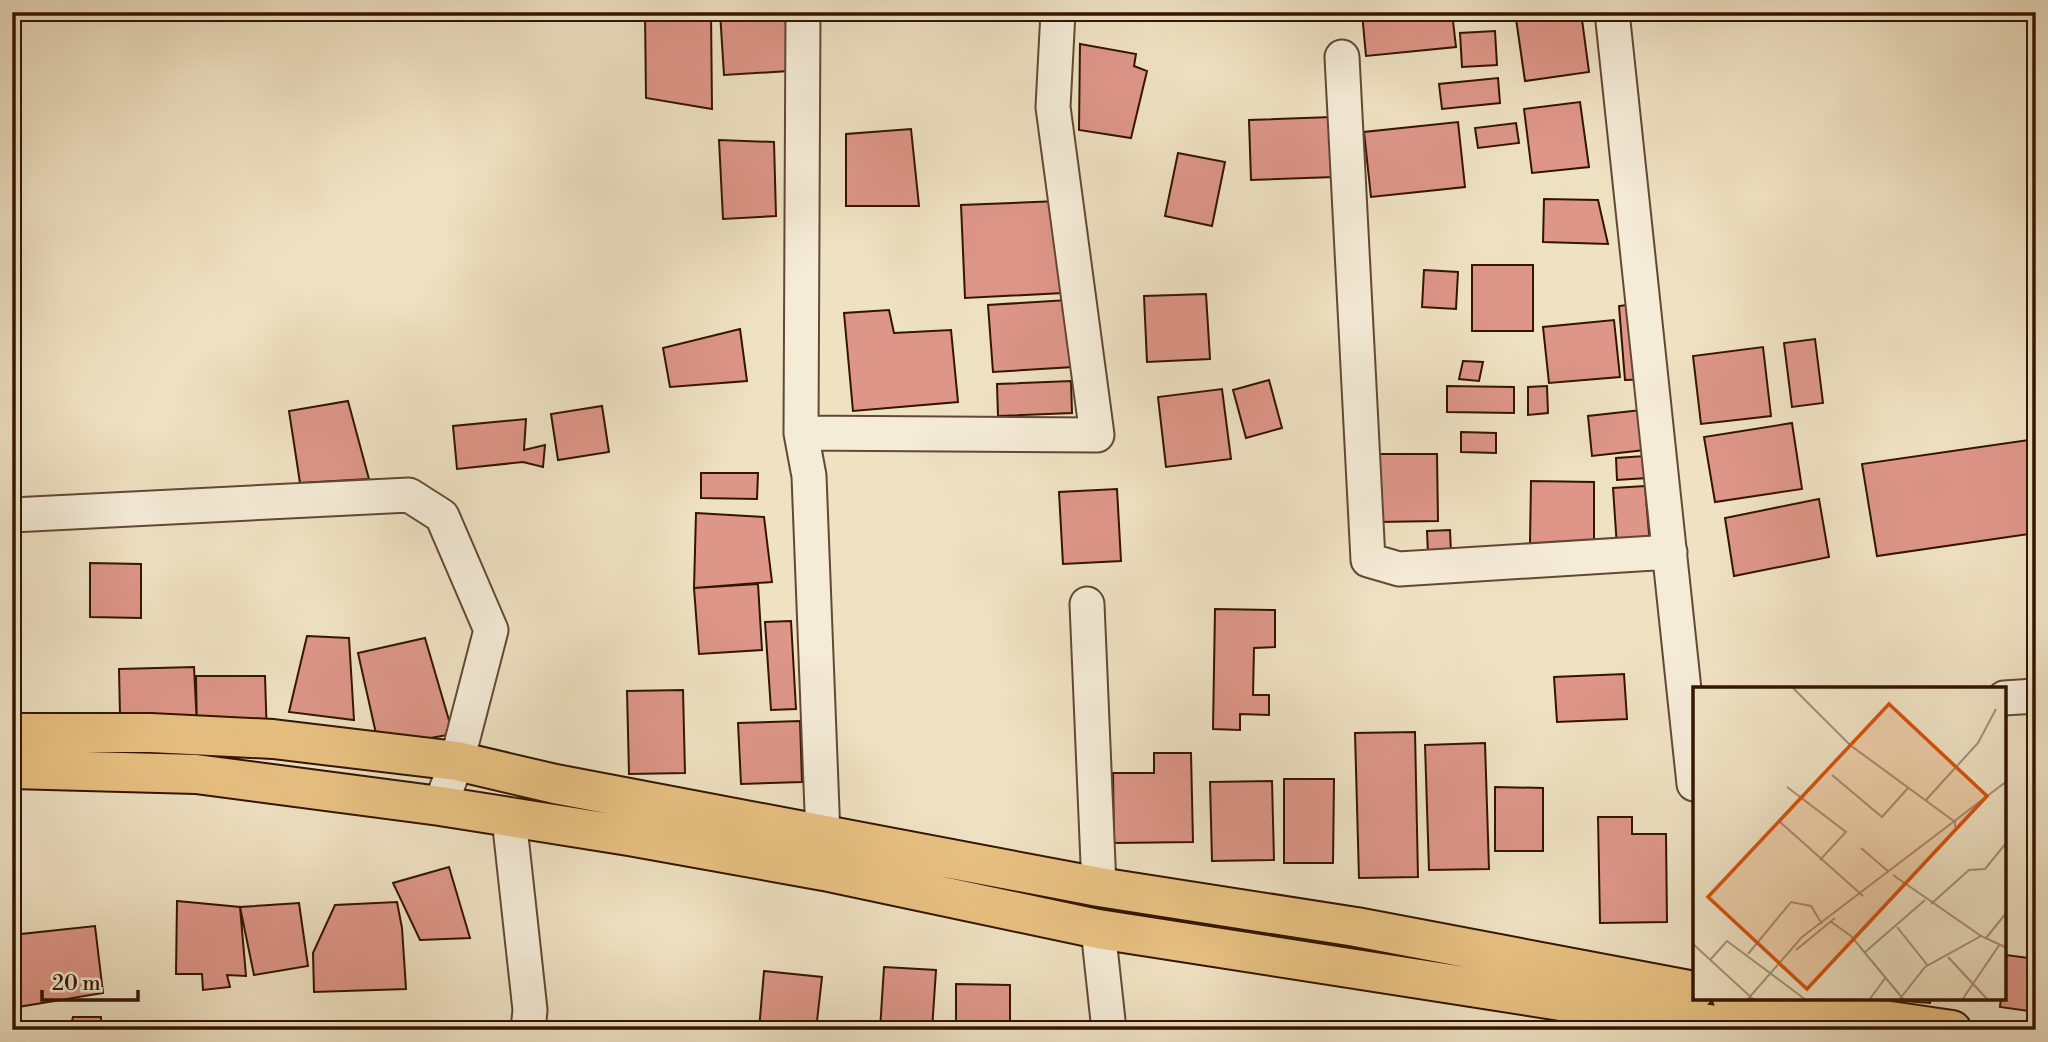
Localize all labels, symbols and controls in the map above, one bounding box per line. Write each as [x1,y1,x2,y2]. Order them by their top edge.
inset map [1693,687,2006,1000]
scale bar [42,958,138,1002]
text: 20 m [52,971,101,997]

